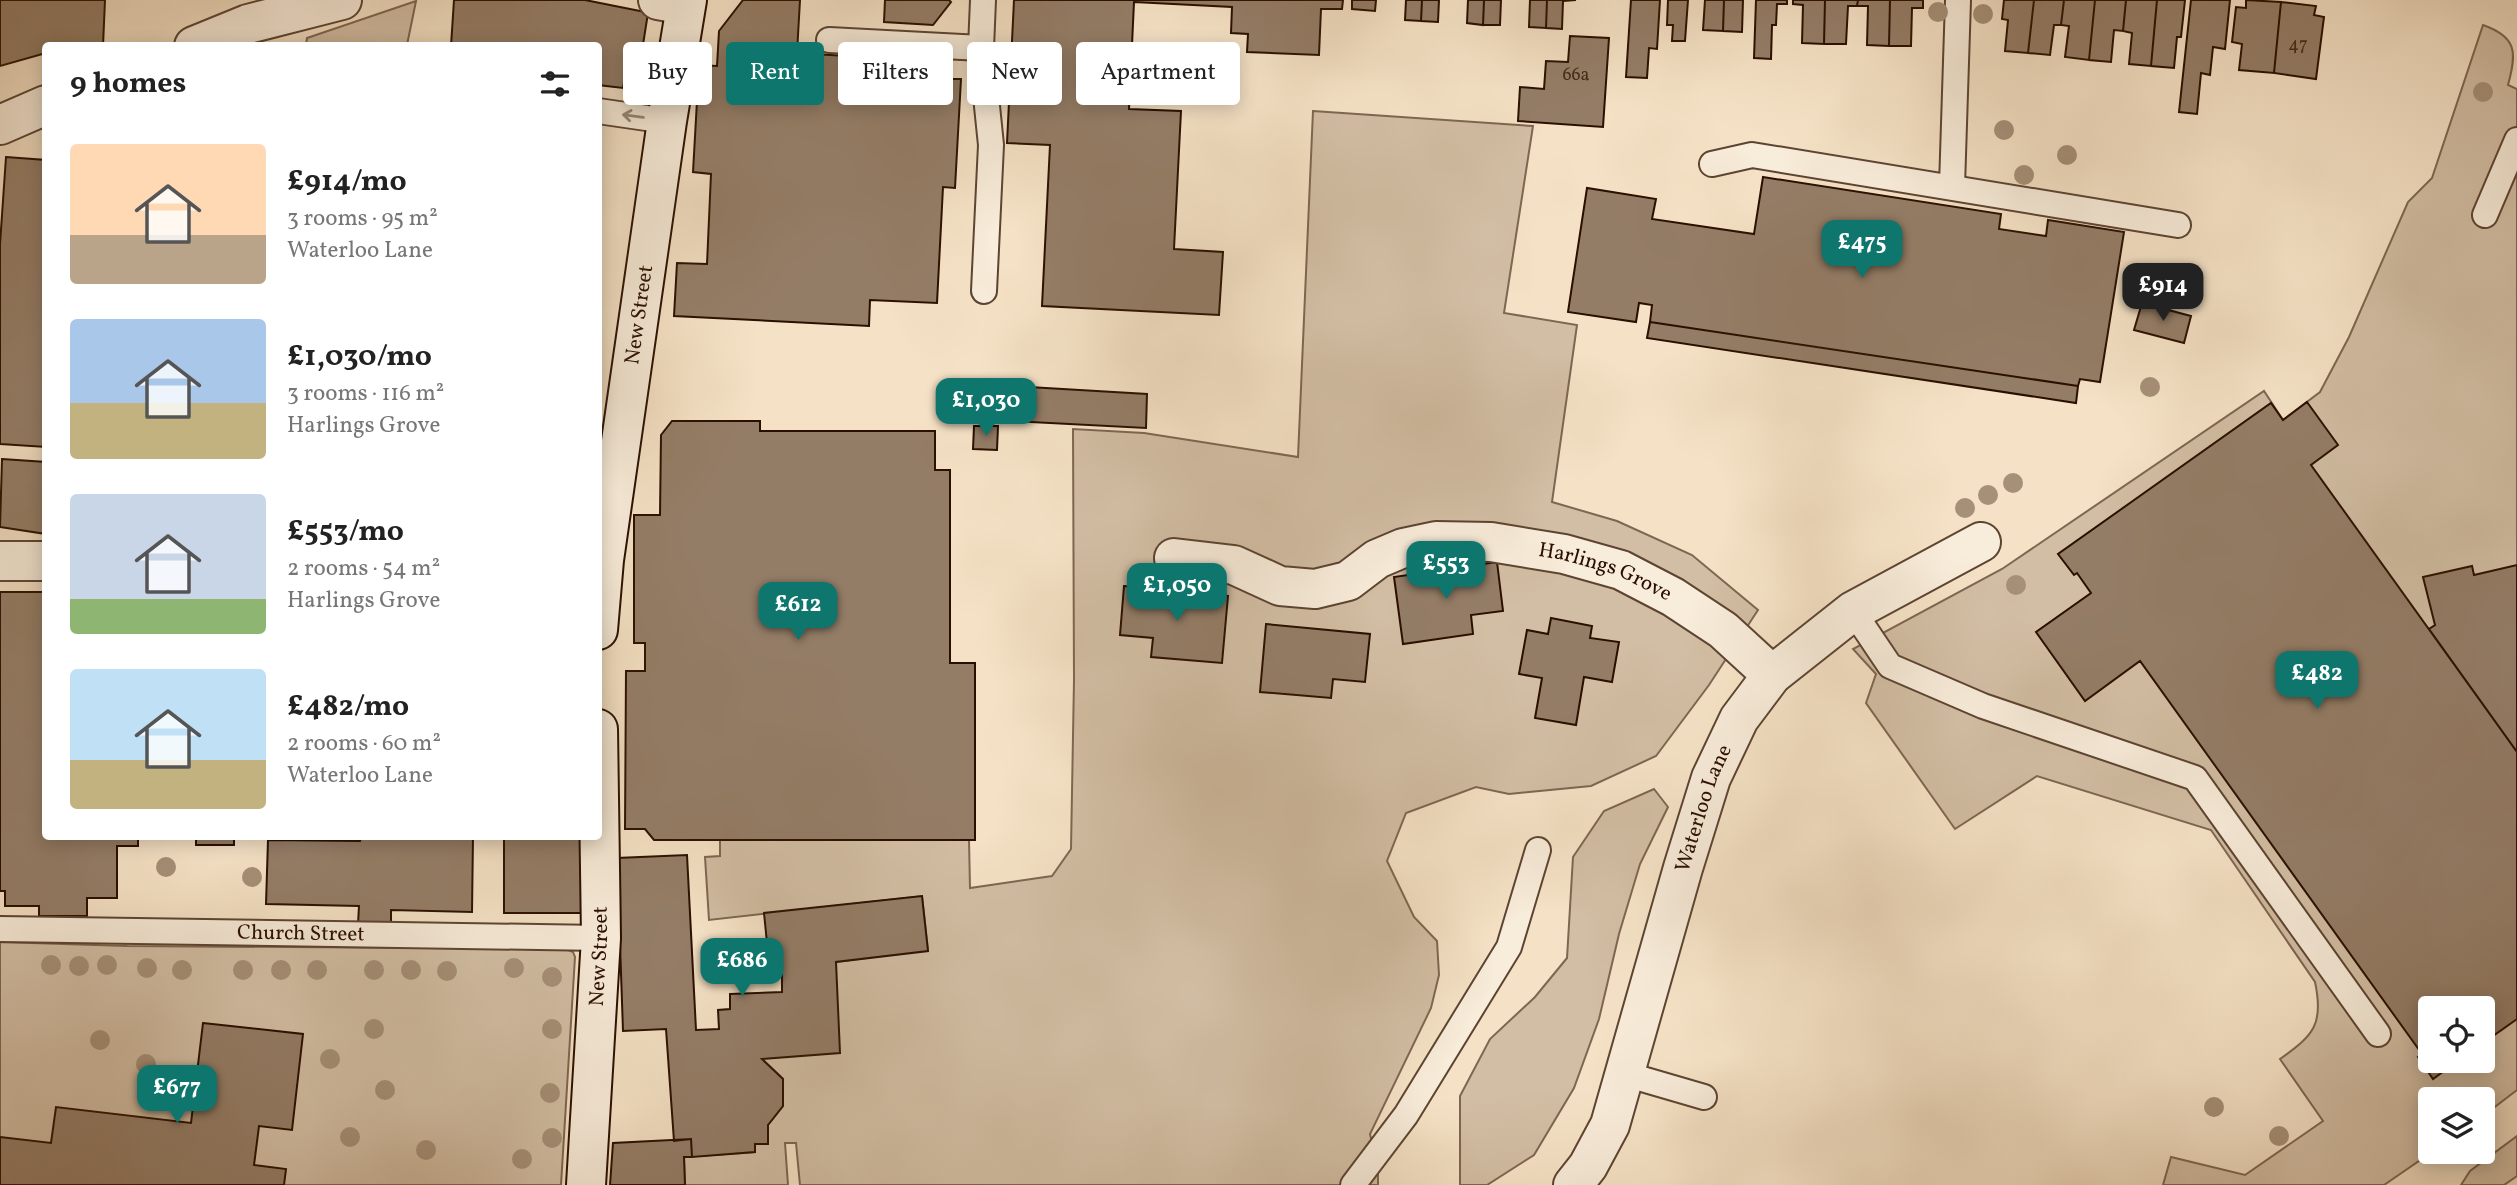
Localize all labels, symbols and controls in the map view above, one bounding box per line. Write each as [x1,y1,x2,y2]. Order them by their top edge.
house number: 47 [2288,33,2308,58]
chip: Buy [623,42,712,105]
chip: Rent [726,42,824,105]
chip: Filters [838,42,953,105]
chip: New [967,42,1062,105]
chip: Apartment [1076,42,1240,105]
text: 9 homes [70,63,186,105]
house number: 66a [1562,63,1590,88]
icon: filters [536,65,574,103]
one-way arrow [622,109,644,122]
text: £914/mo [287,161,407,203]
icon: home [126,172,210,256]
text: 3 rooms · 95 m² [287,203,438,235]
pin: £475 [1821,220,1903,280]
text: £475 [1837,227,1887,259]
text: Waterloo Lane [287,235,433,267]
street label: New Street [618,263,661,366]
pin: £914 [2122,264,2204,323]
text: £914 [2138,270,2188,302]
text: £1,030/mo [287,336,432,378]
icon: home [126,347,210,431]
text: 3 rooms · 116 m² [287,378,444,410]
pin: £1,030 [929,378,1043,438]
text: £1,030 [952,385,1020,417]
text: Harlings Grove [287,410,440,442]
text: £553/mo [287,511,404,553]
icon: home [126,522,210,606]
street label: Harlings Grove [1536,536,1677,608]
pin: £553 [1405,542,1487,601]
text: £553 [1422,548,1470,580]
text: 2 rooms · 54 m² [287,553,440,585]
pin: £1,050 [1120,564,1234,623]
text: £1,050 [1143,570,1211,602]
pin: £612 [757,582,839,642]
text: Harlings Grove [287,585,440,617]
text: £612 [774,589,822,621]
pin: £482 [2276,652,2358,711]
text: £482 [2291,658,2343,690]
text: £482/mo [287,686,409,728]
icon: home [126,697,210,781]
text: 2 rooms · 60 m² [287,728,441,760]
street label: Waterloo Lane [1668,740,1739,876]
text: Waterloo Lane [287,760,433,792]
street label: New Street [582,906,616,1007]
street label: Church Street [237,918,365,949]
pin: £686 [701,939,783,998]
text: £686 [716,945,768,977]
map controls [2418,996,2495,1164]
button: locate [2418,996,2495,1073]
pin: £677 [136,1066,218,1125]
text: £677 [153,1072,201,1104]
button: layers [2418,1087,2495,1164]

